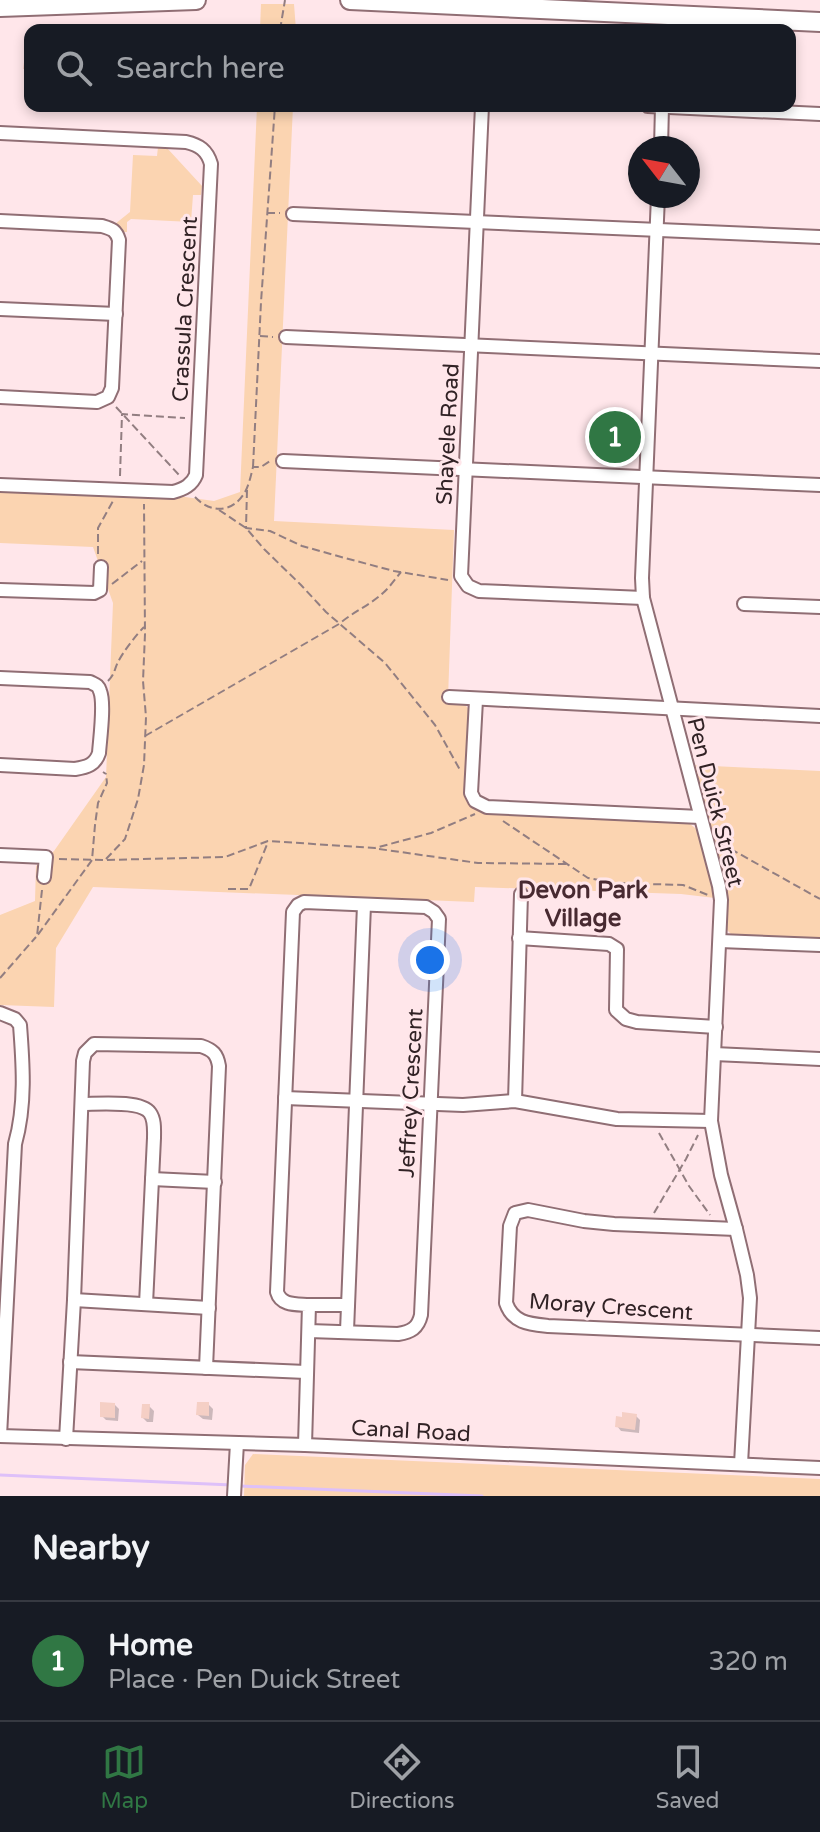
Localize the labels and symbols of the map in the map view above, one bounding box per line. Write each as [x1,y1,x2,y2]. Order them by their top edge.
north arrow [628,136,700,208]
street label: Crassula Crescent [167,216,203,403]
street label: Shayele Road [431,362,465,506]
pin: 1 [589,407,641,467]
street label: Pen Duick Street [681,715,749,890]
district label: Devon Park Village [518,876,648,933]
your location [410,940,450,980]
street label: Jeffrey Crescent [394,1008,428,1178]
street label: Moray Crescent [528,1288,694,1326]
street label: Canal Road [350,1415,471,1447]

